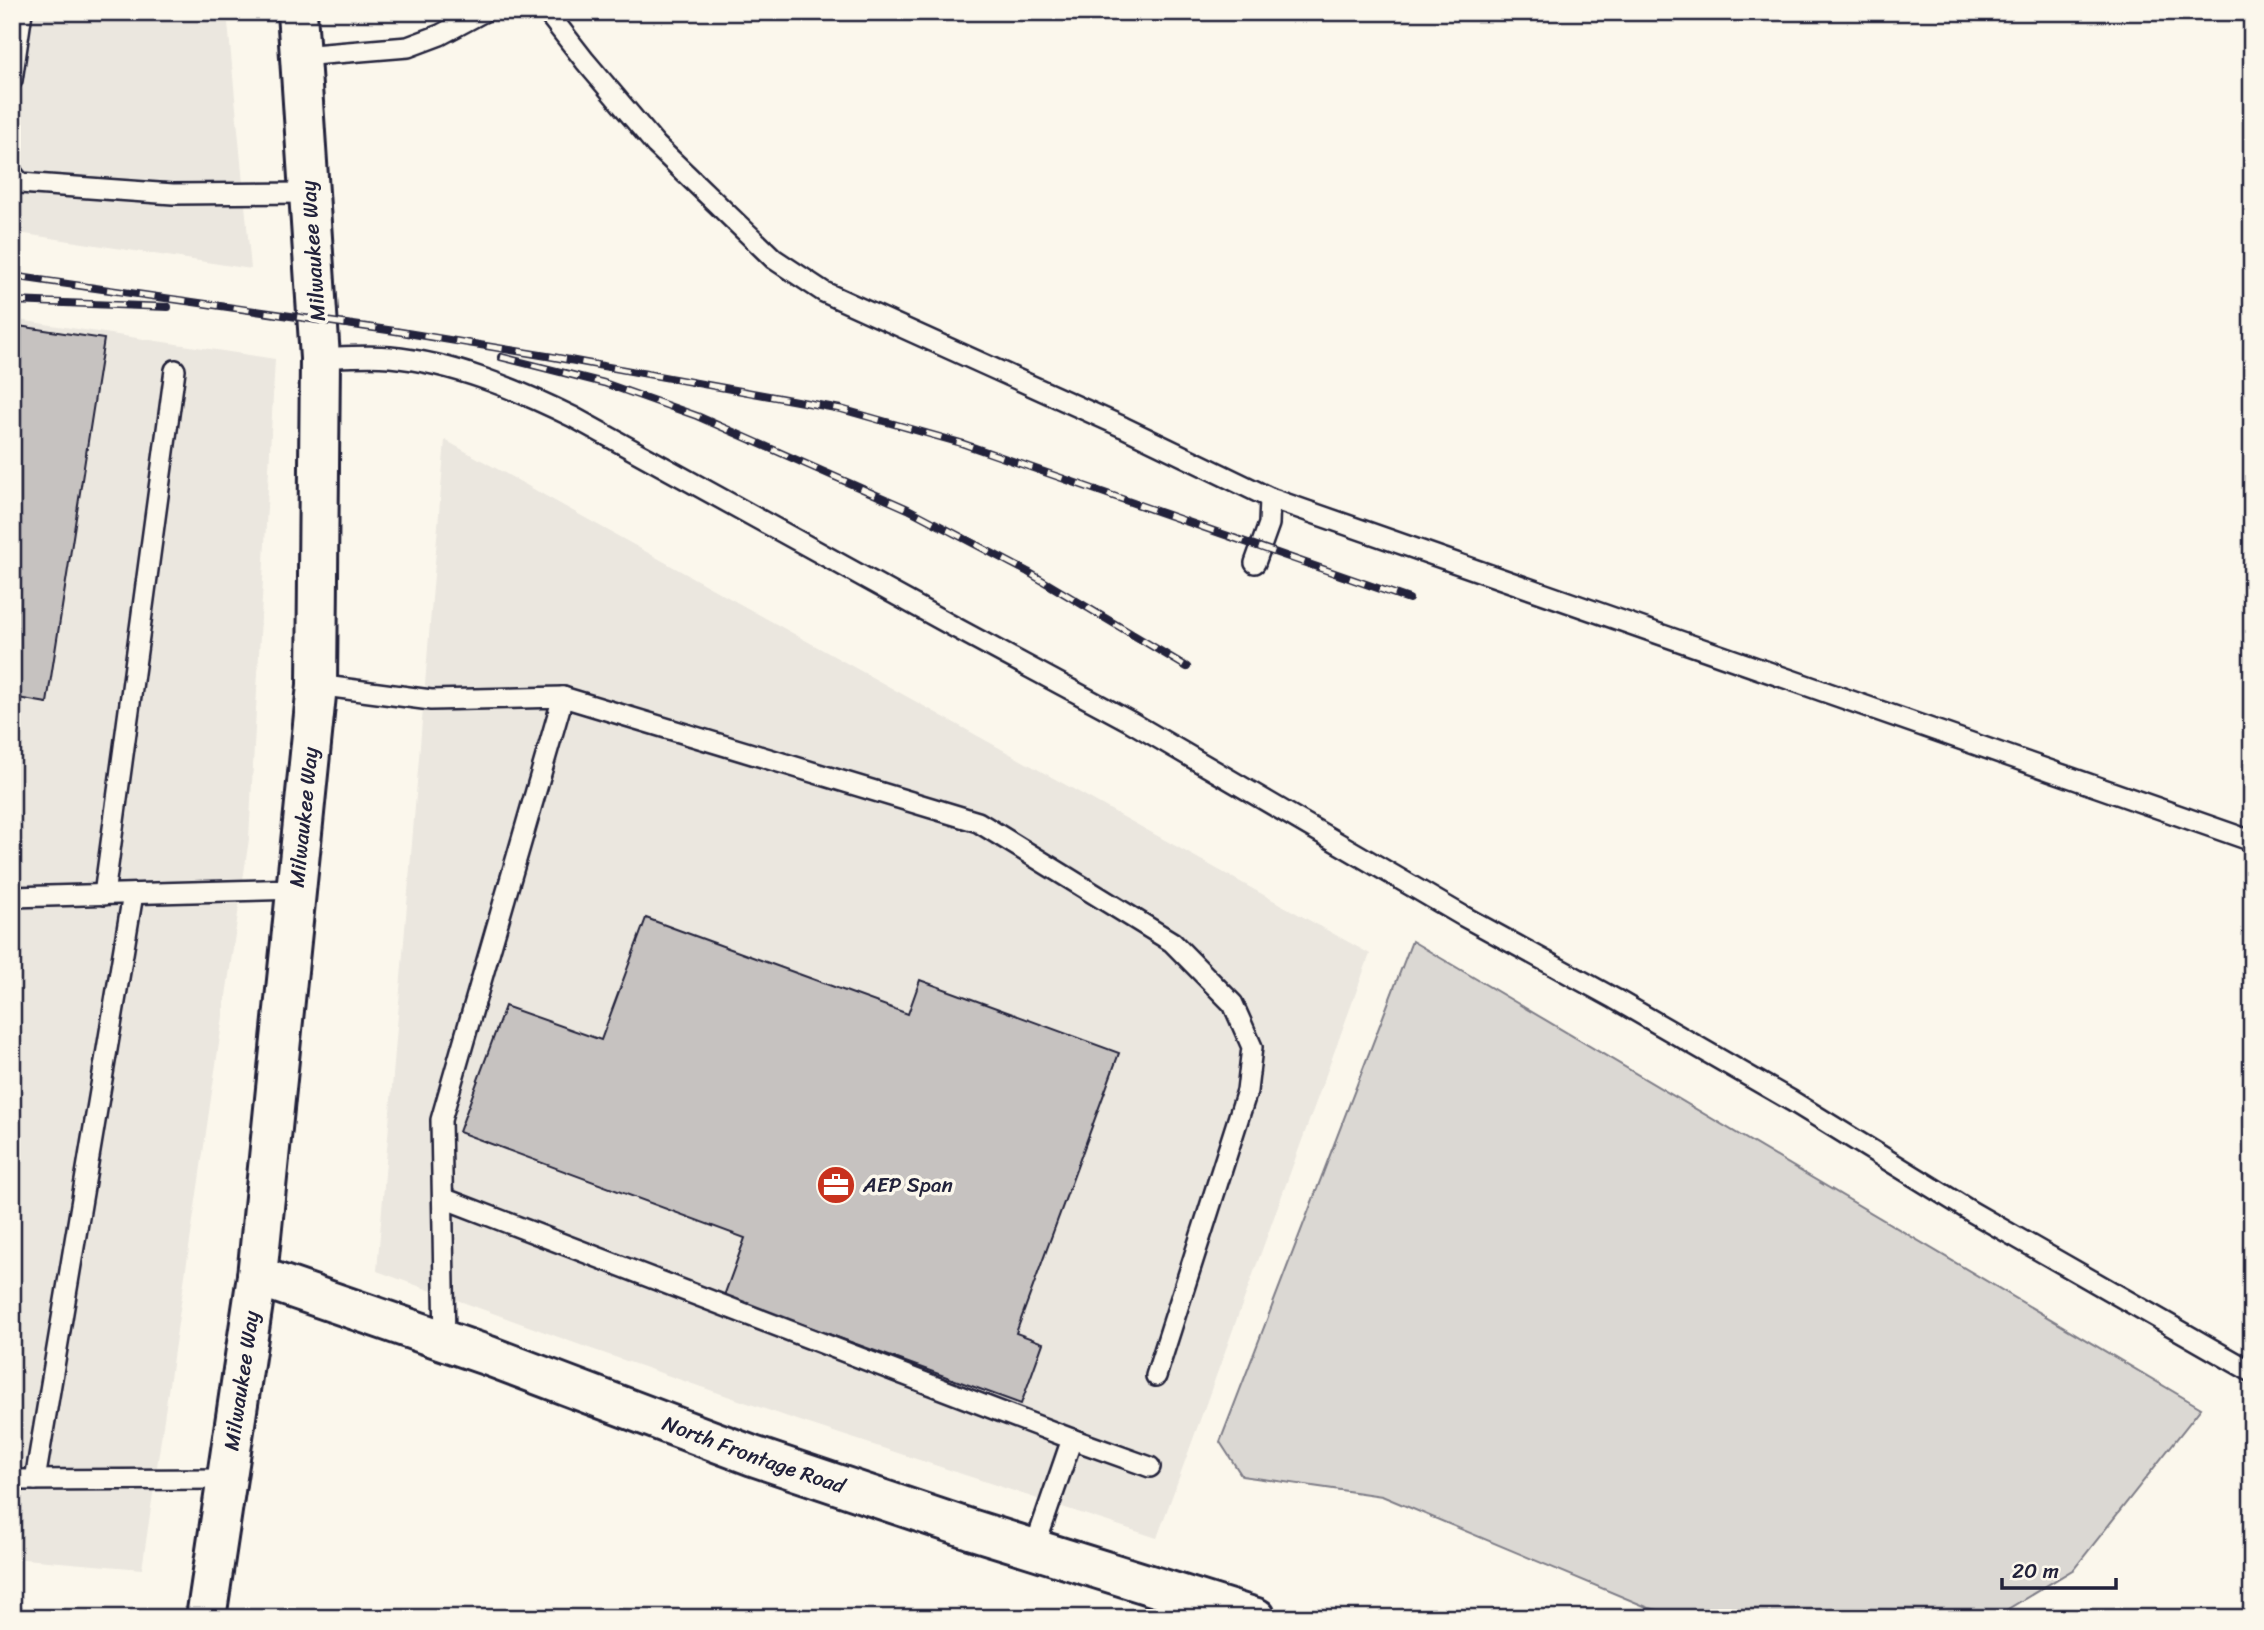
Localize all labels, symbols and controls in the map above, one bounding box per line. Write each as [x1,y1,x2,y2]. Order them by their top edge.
street label: Milwaukee Way [289,179,337,323]
street label: Milwaukee Way [278,745,330,889]
office icon: AEP Span [815,1164,857,1206]
place label: AEP Span [862,1166,953,1204]
street label: Milwaukee Way [212,1308,271,1453]
street label: North Frontage Road [657,1404,852,1505]
scale bar [2002,1546,2115,1590]
text: 20 m [2012,1552,2059,1590]

